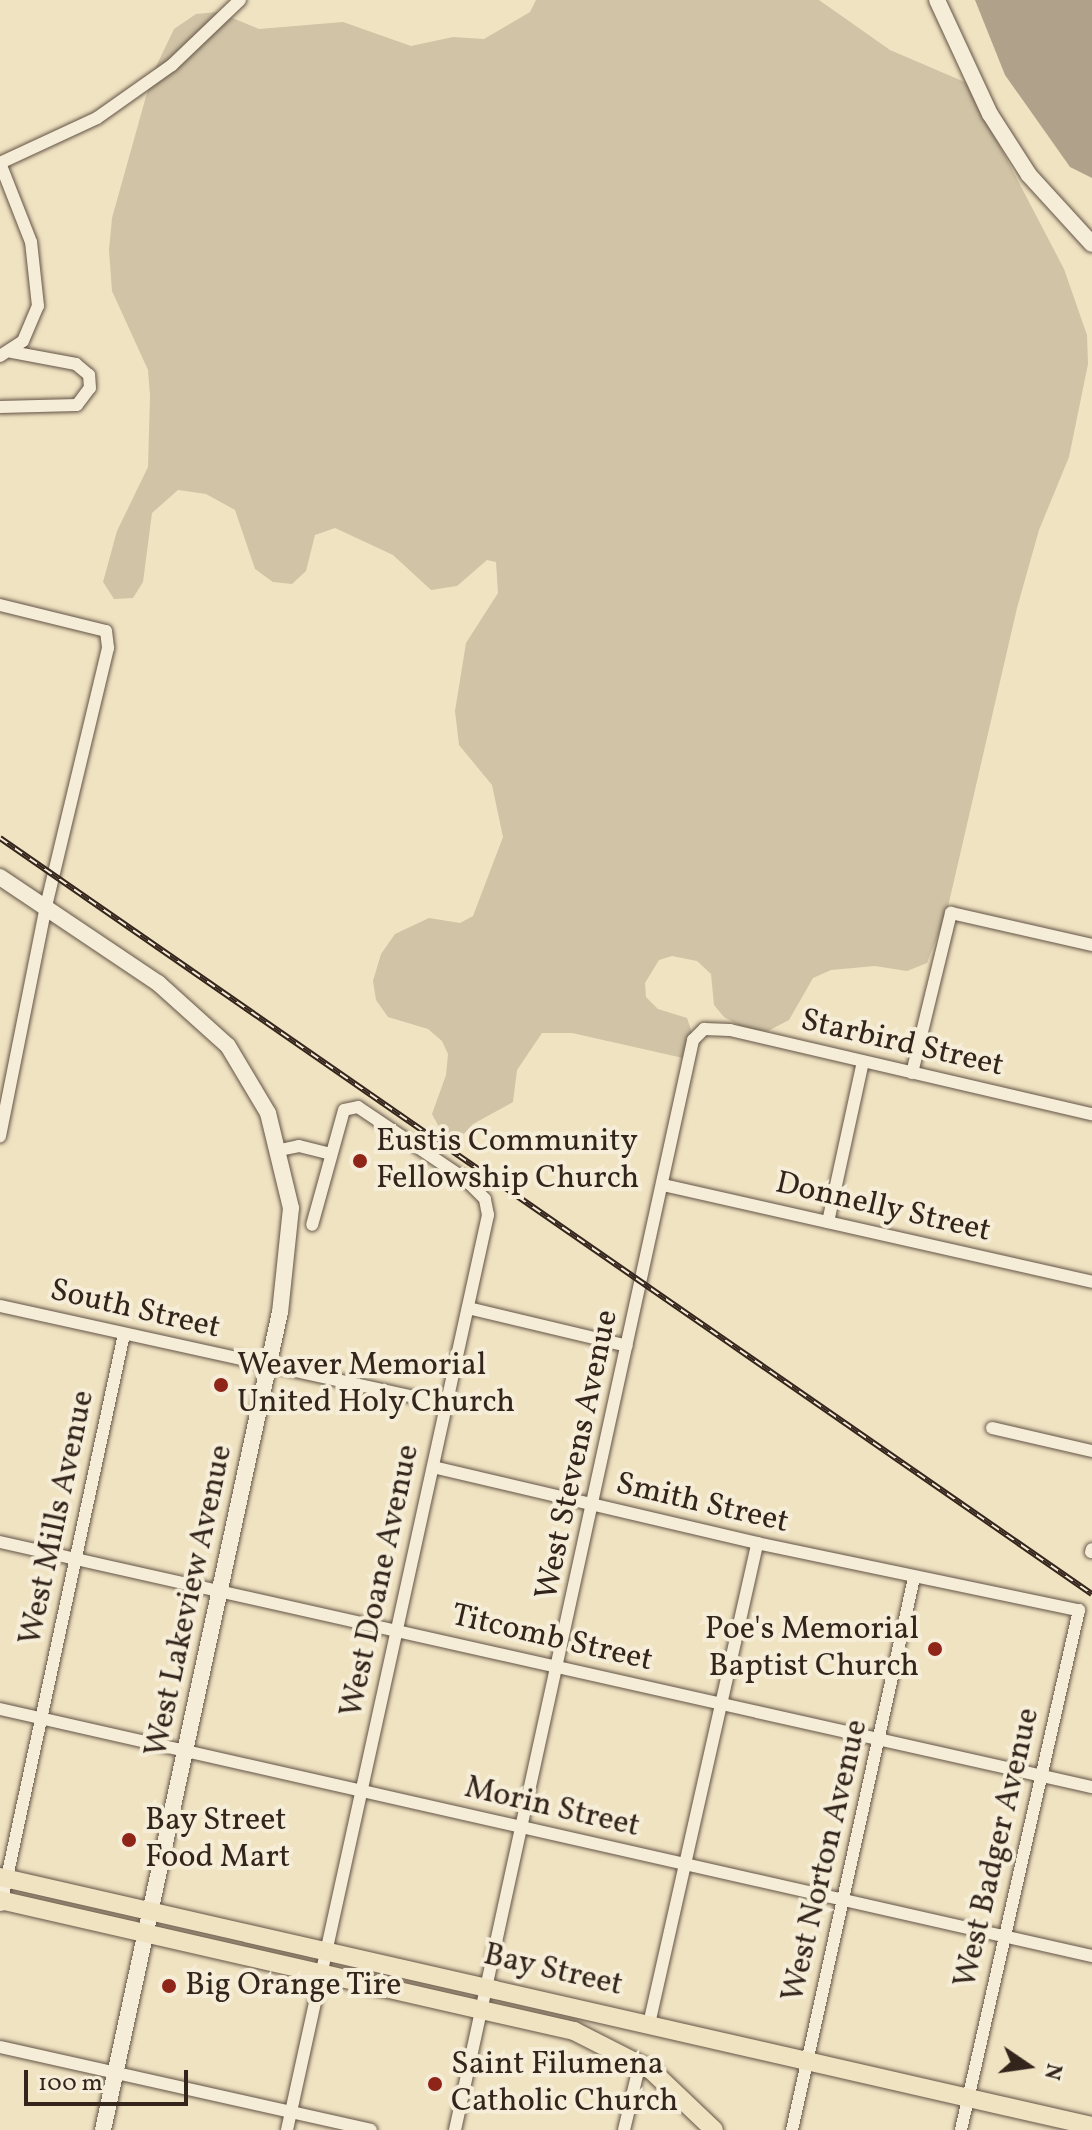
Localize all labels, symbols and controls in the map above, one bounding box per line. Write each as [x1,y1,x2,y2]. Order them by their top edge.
street label: Starbird Street [797,1002,1007,1086]
place label: Eustis Community Fellowship Church [376,1124,639,1199]
marker: Eustis Community Fellowship Church [351,1152,369,1170]
street label: Donnelly Street [771,1164,995,1252]
street label: South Street [46,1272,224,1348]
street label: West Stevens Avenue [529,1307,627,1603]
place label: Weaver Memorial United Holy Church [237,1348,516,1423]
marker: Weaver Memorial United Holy Church [212,1376,230,1394]
street label: West Mills Avenue [12,1387,104,1649]
street label: West Lakeview Avenue [138,1441,242,1761]
street label: West Doane Avenue [333,1441,429,1721]
street label: Smith Street [612,1465,792,1543]
street label: Titcomb Street [448,1597,656,1681]
place label: Poe's Memorial Baptist Church [705,1612,919,1687]
marker: Poe's Memorial Baptist Church [926,1640,944,1658]
street label: West Badger Avenue [947,1704,1049,1992]
street label: West Norton Avenue [775,1716,877,2006]
street label: Morin Street [461,1769,643,1847]
place label: Bay Street Food Mart [145,1803,290,1878]
marker: Bay Street Food Mart [120,1831,138,1849]
street label: Bay Street [479,1936,627,2006]
place label: Big Orange Tire [185,1967,402,2005]
marker: Big Orange Tire [160,1977,178,1995]
north arrow [988,2026,1068,2106]
place label: Saint Filumena Catholic Church [451,2047,678,2122]
scale bar [28,2054,192,2104]
text: N [1035,2060,1069,2083]
text: 100 m [38,2067,103,2101]
marker: Saint Filumena Catholic Church [426,2075,444,2093]

